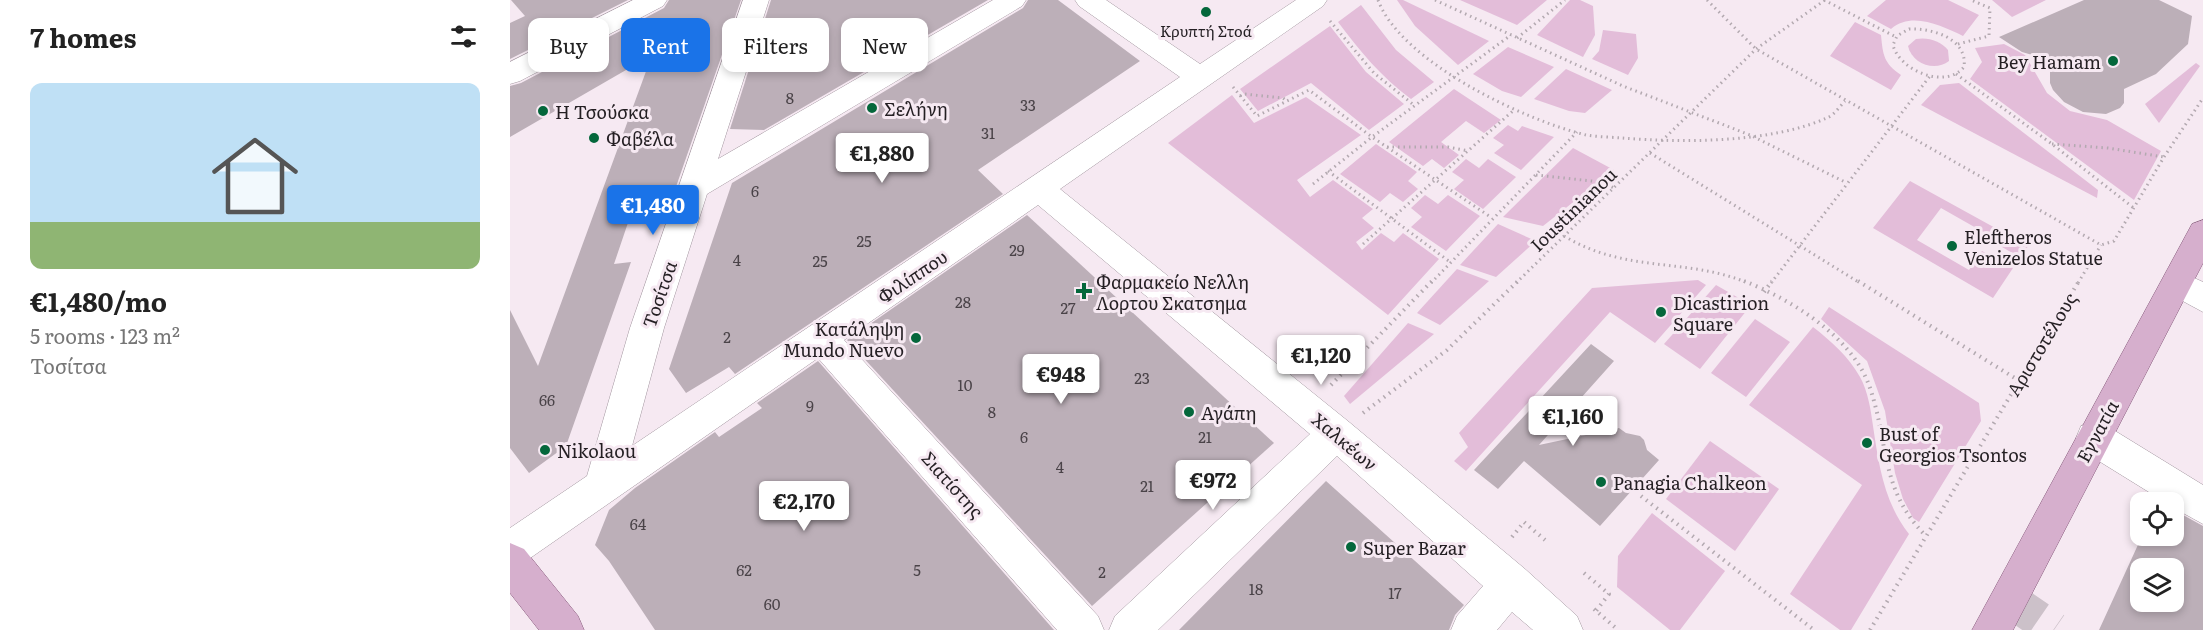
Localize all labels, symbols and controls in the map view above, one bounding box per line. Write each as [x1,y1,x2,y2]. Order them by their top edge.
marker: Κρυπτή Στοά [1199,5,1213,19]
text: 7 homes [30,17,136,56]
chip: Buy [528,18,609,72]
chip: Rent [621,18,710,72]
chip: Filters [722,18,829,72]
chip: New [841,18,928,72]
place label: Κρυπτή Στοά [1160,19,1252,42]
icon: filters [447,20,480,53]
place label: Bey Hamam [1997,48,2101,75]
marker: Bey Hamam [2106,54,2120,68]
house number: 8 [786,86,794,109]
house number: 33 [1020,93,1036,116]
place label: Σελήνη [884,95,948,122]
place label: Η Τσούσκα [555,98,649,125]
marker: Σελήνη [865,101,879,115]
marker: Η Τσούσκα [536,104,550,118]
house number: 31 [981,121,995,144]
icon: home [201,122,309,230]
place label: Φαβέλα [606,125,674,152]
marker: Φαβέλα [587,131,601,145]
pin: €1,880 [833,133,931,184]
text: €1,880 [850,137,914,167]
street label: Ioustinianou [1524,161,1622,257]
house number: 6 [751,179,759,202]
pin: €1,480 [604,185,702,236]
text: €1,480 [621,189,685,219]
place label: Eleftheros Venizelos Statue [1964,223,2103,271]
house number: 25 [856,229,872,252]
house number: 29 [1009,238,1025,261]
marker: Eleftheros Venizelos Statue [1945,239,1959,253]
street label: Φιλίππου [872,243,952,309]
house number: 4 [733,248,741,271]
house number: 25 [812,249,828,272]
street label: Τοσίτσα [635,257,683,331]
place label: Φαρμακείο Νελλη Λορτου Σκατσημα [1096,268,1249,316]
text: €1,480/mo [30,281,167,320]
marker: Φαρμακείο Νελλη Λορτου Σκατσημα [1077,284,1091,298]
street label: Αριστοτέλους [1999,287,2083,401]
place label: Dicastirion Square [1673,289,1769,337]
house number: 28 [955,290,971,313]
house number: 27 [1060,296,1076,319]
marker: Dicastirion Square [1654,305,1668,319]
place label: Κατάληψη Mundo Nuevo [783,315,904,363]
text: 5 rooms · 123 m² [30,320,180,350]
house number: 2 [723,325,731,348]
marker: Κατάληψη Mundo Nuevo [909,331,923,345]
pin: €1,120 [1272,335,1370,386]
text: €1,120 [1291,339,1351,369]
text: Τοσίτσα [30,350,107,380]
pin: €948 [1025,354,1097,405]
text: €948 [1036,358,1086,388]
house number: 23 [1134,366,1150,389]
house number: 10 [958,373,973,396]
house number: 66 [539,388,555,411]
house number: 9 [806,394,814,417]
street label: Εγνατία [2069,395,2125,467]
pin: €1,160 [1524,396,1622,447]
place label: Αγάπη [1201,399,1256,426]
house number: 8 [988,400,996,423]
text: €1,160 [1543,400,1604,430]
marker: Αγάπη [1182,405,1196,419]
street label: Χαλκέων [1306,406,1384,476]
place label: Bust of Georgios Tsontos [1879,420,2027,468]
house number: 6 [1020,425,1028,448]
house number: 21 [1198,425,1212,448]
marker: Bust of Georgios Tsontos [1860,436,1874,450]
place label: Nikolaou [557,437,636,464]
marker: Nikolaou [538,443,552,457]
street label: Σιατίστης [916,445,990,523]
house number: 4 [1056,455,1064,478]
pin: €972 [1177,460,1249,511]
text: €972 [1189,464,1237,494]
place label: Panagia Chalkeon [1613,469,1767,496]
house number: 21 [1140,474,1154,497]
marker: Panagia Chalkeon [1594,475,1608,489]
pin: €2,170 [755,481,853,532]
text: €2,170 [773,485,835,515]
map controls [2130,492,2184,612]
button: locate [2130,492,2184,546]
house number: 64 [630,512,646,535]
place label: Super Bazar [1363,534,1466,561]
marker: Super Bazar [1344,540,1358,554]
house number: 62 [736,558,752,581]
house number: 5 [913,558,921,581]
button: layers [2130,558,2184,612]
house number: 2 [1098,560,1106,583]
house number: 18 [1249,577,1263,600]
house number: 17 [1388,581,1402,604]
house number: 60 [764,592,781,615]

